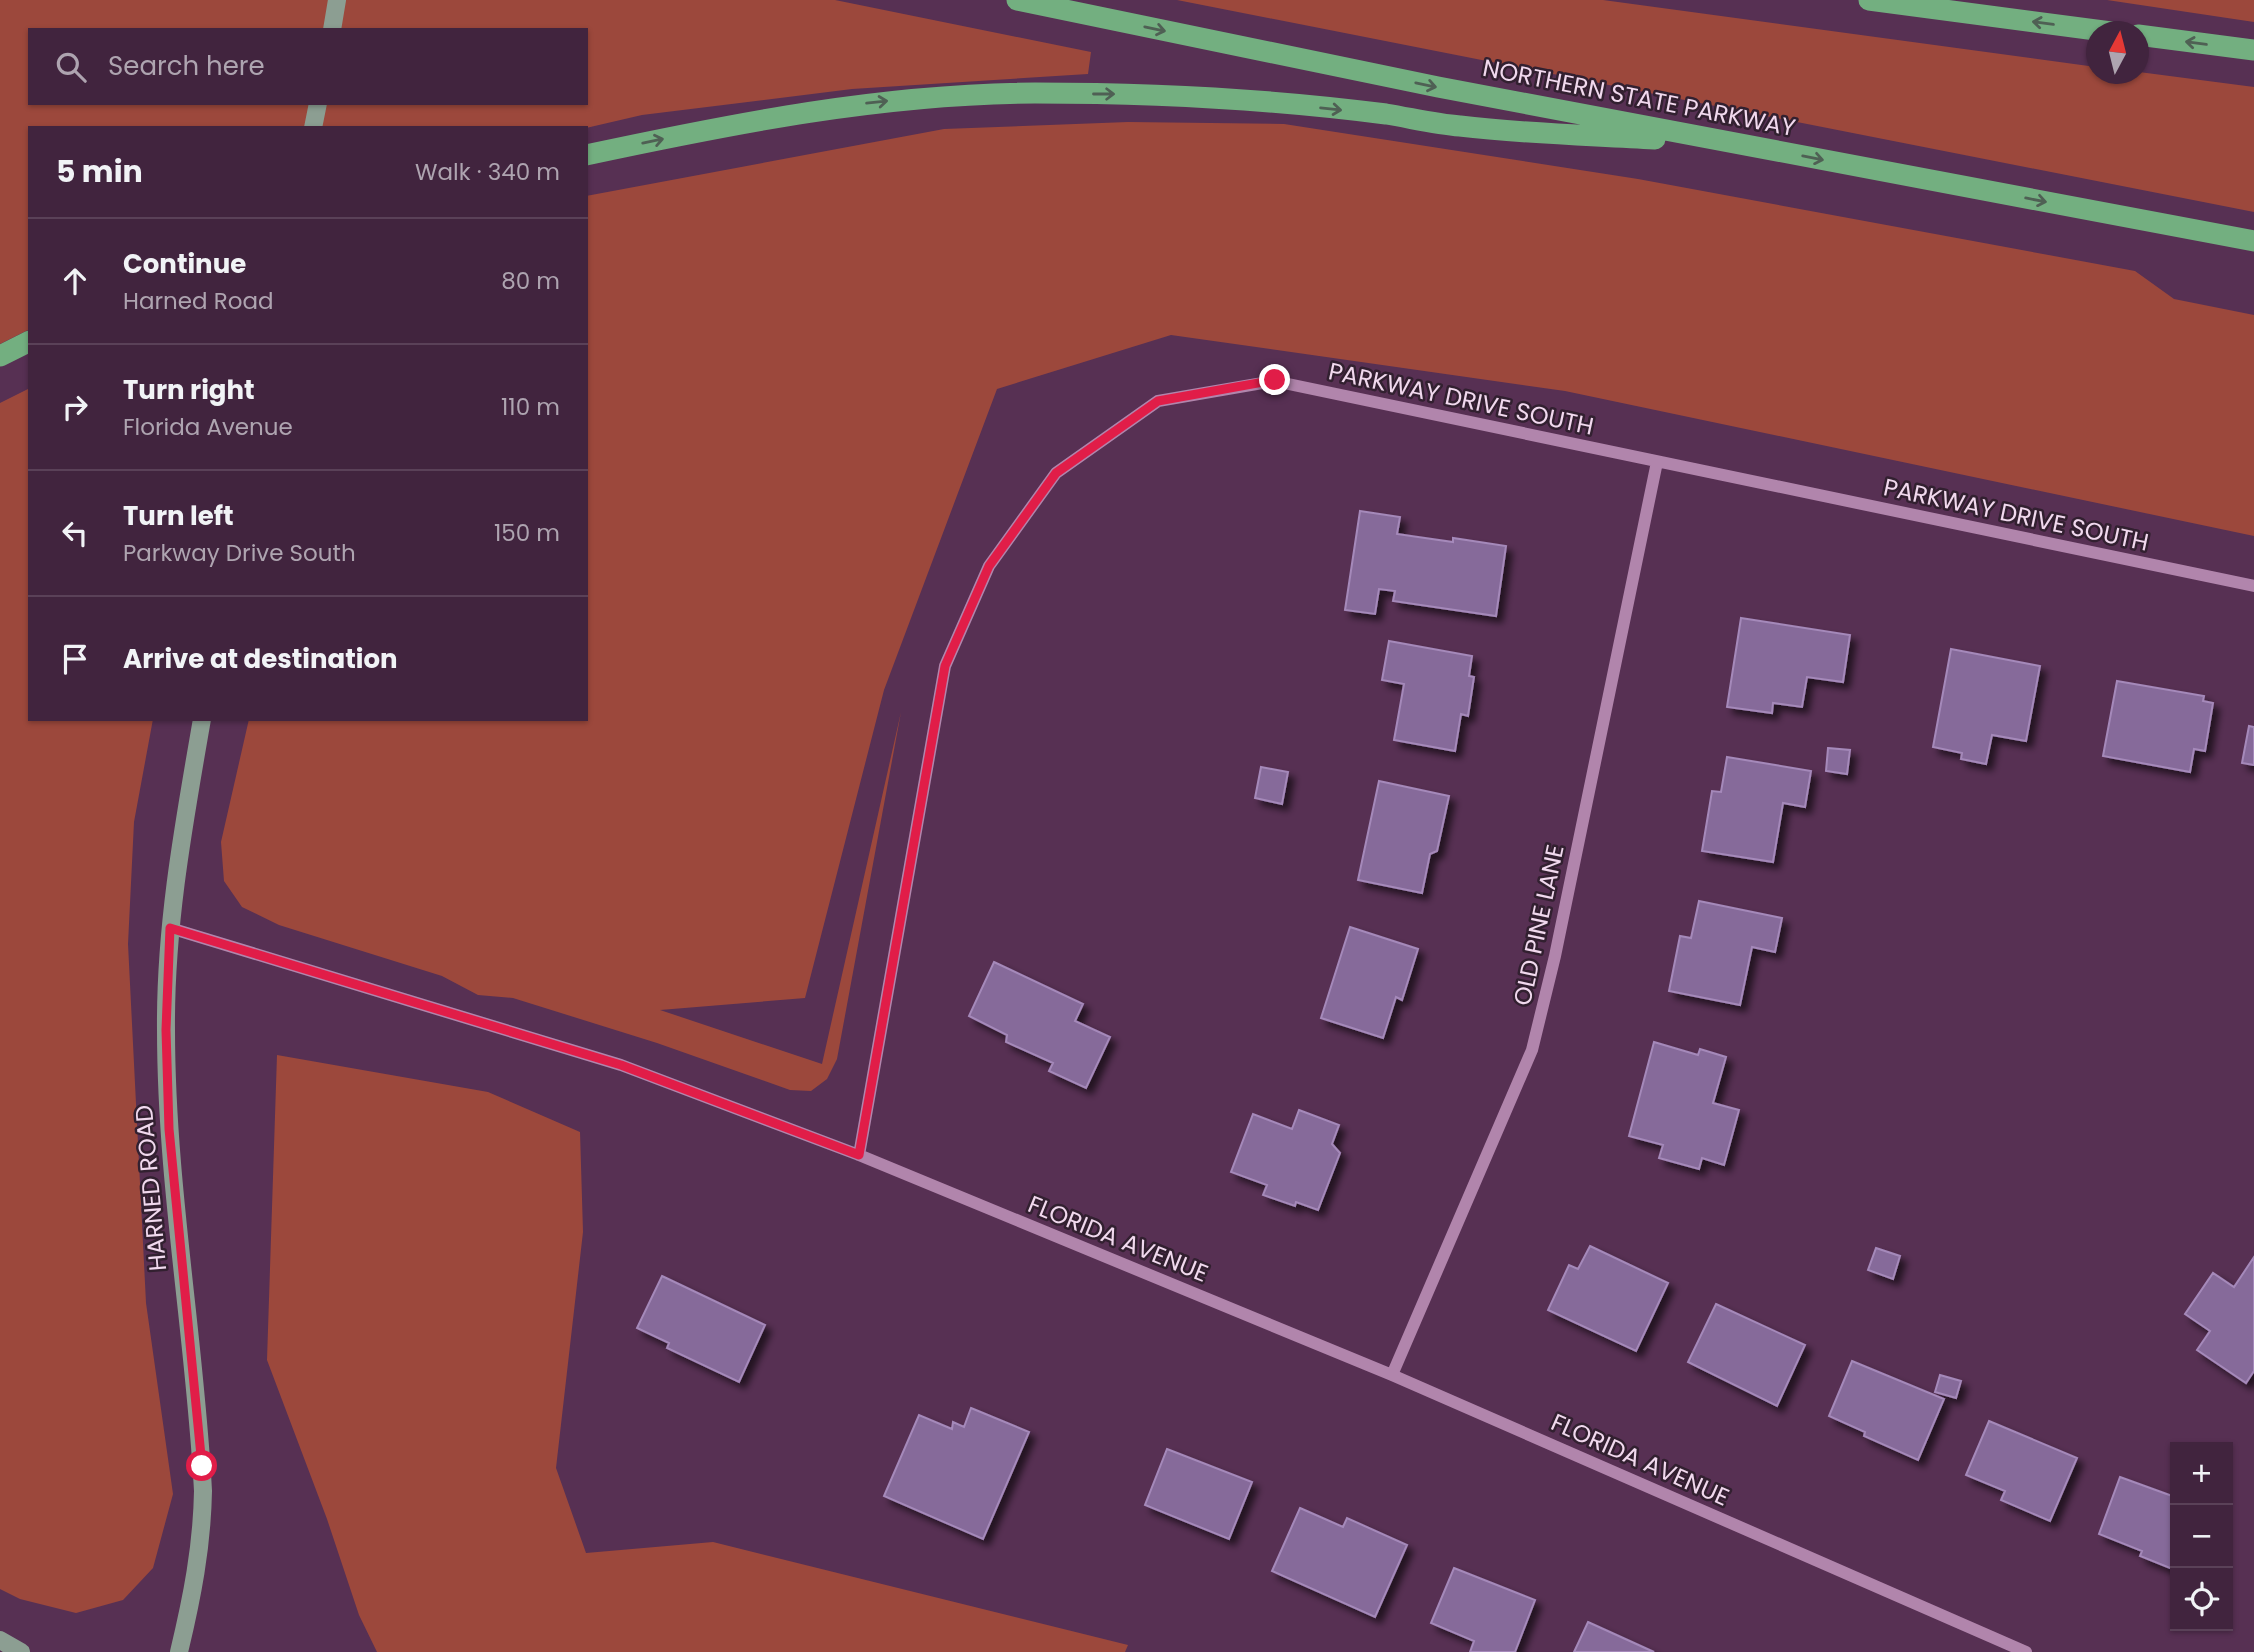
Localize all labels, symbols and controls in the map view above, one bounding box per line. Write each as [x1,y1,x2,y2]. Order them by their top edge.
one-way arrow [2032,16,2055,29]
north arrow [2086,21,2149,84]
one-way arrow [1143,22,1166,36]
search box [28,28,588,105]
one-way arrow [2185,36,2208,49]
icon: search [52,48,90,86]
text: Search here [108,48,265,84]
street label: NORTHERN STATE PARKWAY [1480,51,1798,144]
one-way arrow [1414,78,1437,92]
one-way arrow [1093,87,1116,101]
one-way arrow [865,95,888,108]
one-way arrow [1319,102,1342,115]
one-way arrow [641,133,664,147]
text: 5 min [56,150,143,193]
one-way arrow [1801,152,1823,165]
text: Walk · 340 m [415,156,560,188]
one-way arrow [2024,193,2047,207]
text: Continue [123,246,246,282]
icon: ahead [56,262,94,300]
text: 80 m [501,265,560,297]
text: Harned Road [123,285,274,317]
street label: PARKWAY DRIVE SOUTH [1326,354,1597,443]
route end [1259,364,1290,395]
text: Turn right [123,372,255,408]
icon: right [56,388,94,426]
text: 110 m [501,391,560,423]
text: Florida Avenue [123,411,293,443]
street label: PARKWAY DRIVE SOUTH [1881,470,2152,559]
text: Turn left [123,498,234,534]
icon: left [56,514,94,552]
text: 150 m [494,517,560,549]
text: Parkway Drive South [123,537,356,569]
icon: arrive [56,640,94,678]
text: Arrive at destination [123,641,398,677]
street label: OLD PINE LANE [1505,841,1572,1008]
street label: HARNED ROAD [127,1104,174,1272]
street label: FLORIDA AVENUE [1023,1187,1213,1290]
street label: FLORIDA AVENUE [1546,1406,1734,1514]
map controls [2170,1442,2233,1631]
button: + [2170,1442,2233,1505]
route start [186,1450,217,1481]
button: − [2170,1505,2233,1568]
button: locate [2170,1568,2233,1631]

